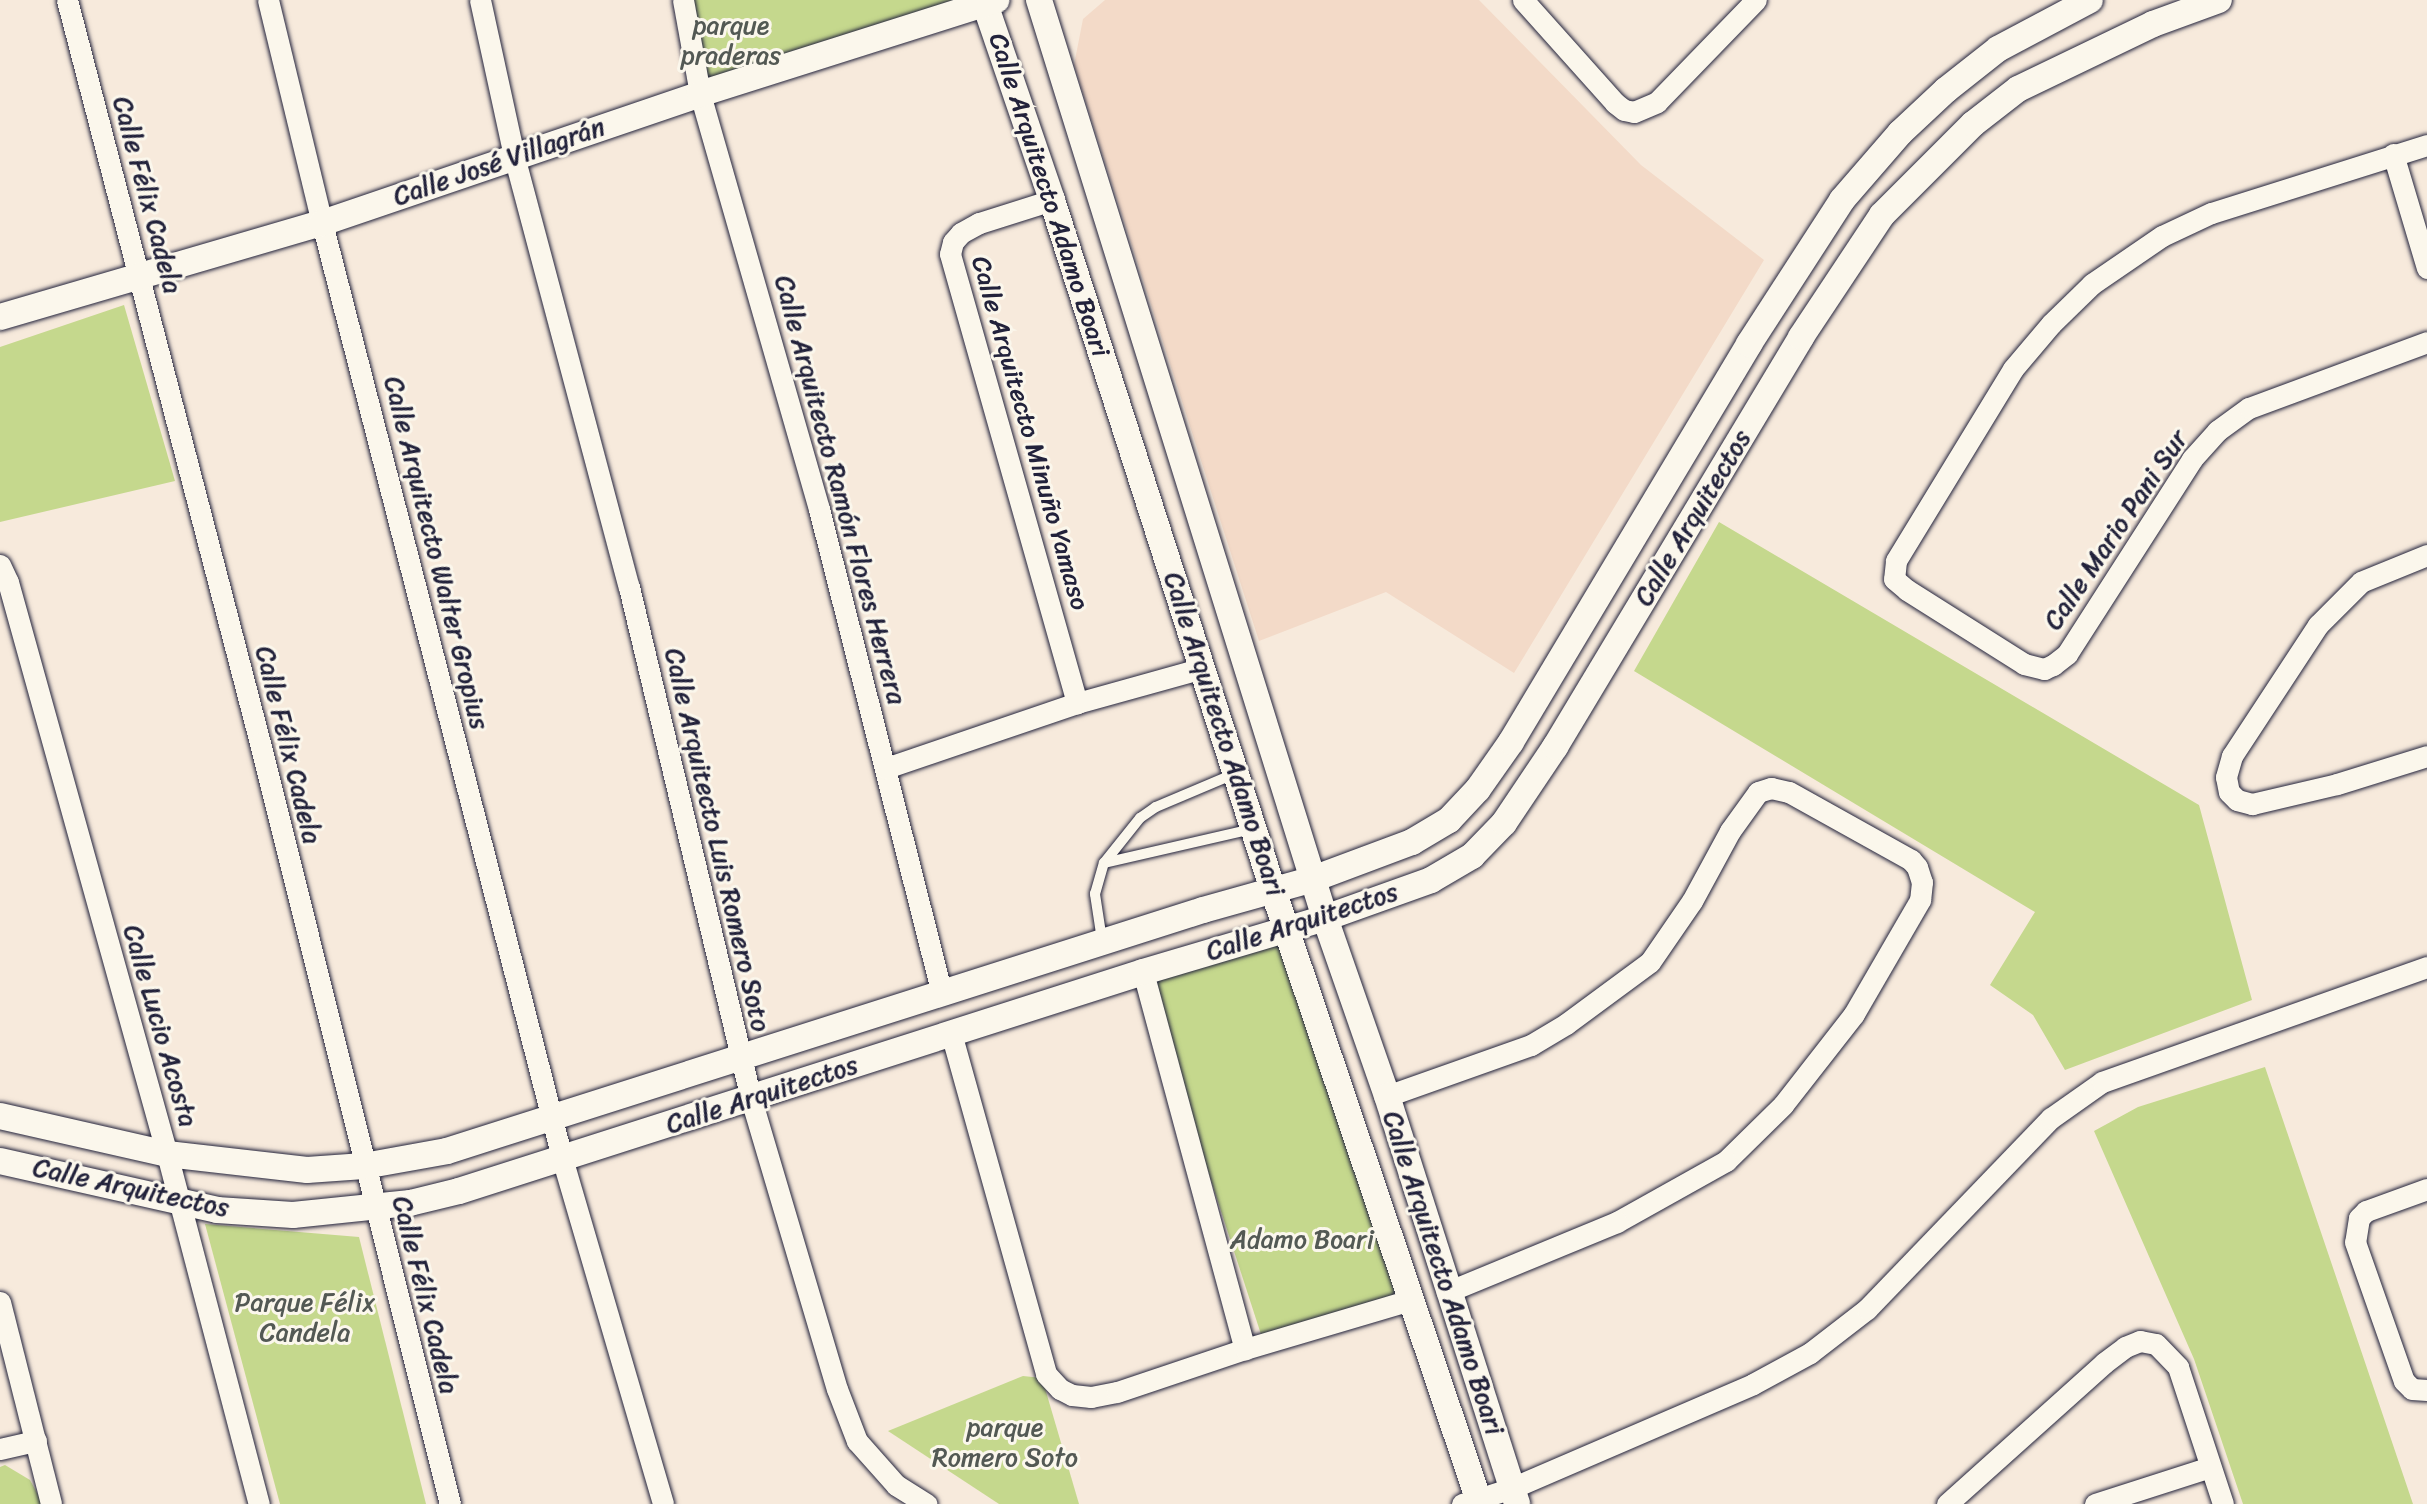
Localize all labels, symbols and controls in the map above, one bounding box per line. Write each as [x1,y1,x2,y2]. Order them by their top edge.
park label: parque praderas [681,10,781,72]
street label: Calle Arquitecto Adamo Boari [982,30,1116,360]
street label: Calle Félix Cadela [106,93,188,297]
street label: Calle José Villagrán [388,111,610,213]
street label: Calle Arquitecto Minuño Yamaso [965,253,1095,613]
street label: Calle Arquitecto Ramón Flores Herrera [768,272,912,708]
street label: Calle Arquitecto Walter Gropius [377,374,495,732]
street label: Calle Mario Pani Sur [2038,424,2194,636]
street label: Calle Arquitectos [1629,426,1757,610]
street label: Calle Arquitecto Adamo Boari [1157,569,1291,899]
street label: Calle Félix Cadela [248,643,328,847]
street label: Calle Arquitecto Luis Romero Soto [658,646,776,1034]
street label: Calle Arquitectos [1204,877,1400,967]
street label: Calle Lucio Acosta [116,921,204,1131]
street label: Calle Arquitectos [664,1050,860,1140]
street label: Calle Arquitecto Adamo Boari [1376,1108,1510,1438]
street label: Calle Arquitectos [31,1152,231,1224]
street label: Calle Félix Cadela [385,1193,465,1397]
park label: Adamo Boari [1230,1224,1374,1256]
park label: Parque Félix Candela [235,1287,375,1348]
park label: parque Romero Soto [932,1412,1078,1474]

